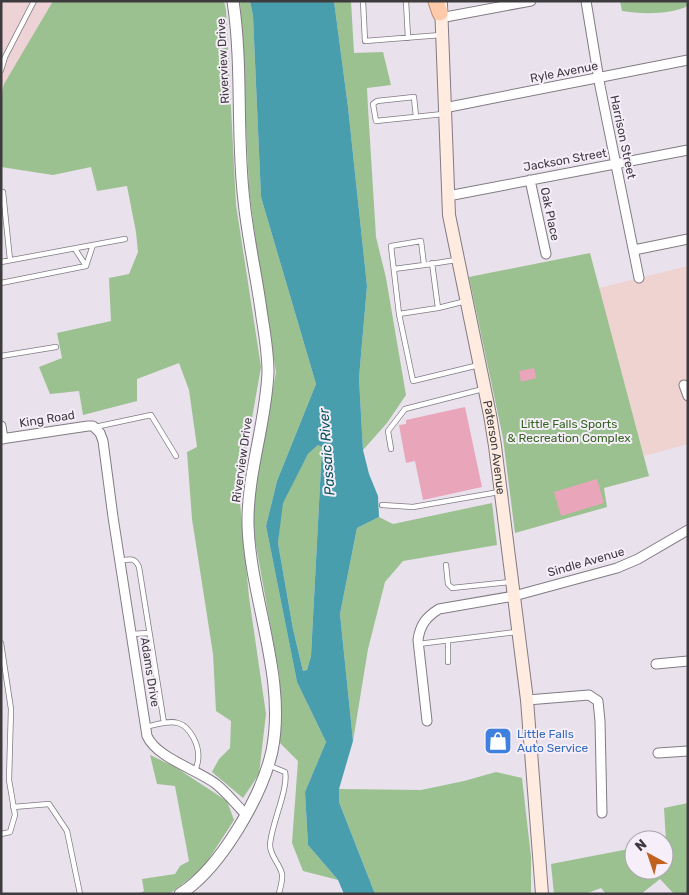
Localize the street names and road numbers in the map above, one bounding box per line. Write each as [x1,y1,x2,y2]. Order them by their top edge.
street label: Riverview Drive [214,18,232,104]
street label: Ryle Avenue [529,59,599,85]
street label: Harrison Street [607,94,639,180]
street label: Jackson Street [522,146,608,174]
street label: Oak Place [538,186,563,242]
street label: Paterson Avenue [480,399,508,496]
street label: King Road [18,408,76,430]
street label: Riverview Drive [229,416,255,503]
street label: Sindle Avenue [546,544,626,580]
street label: Adams Drive [138,636,162,708]

